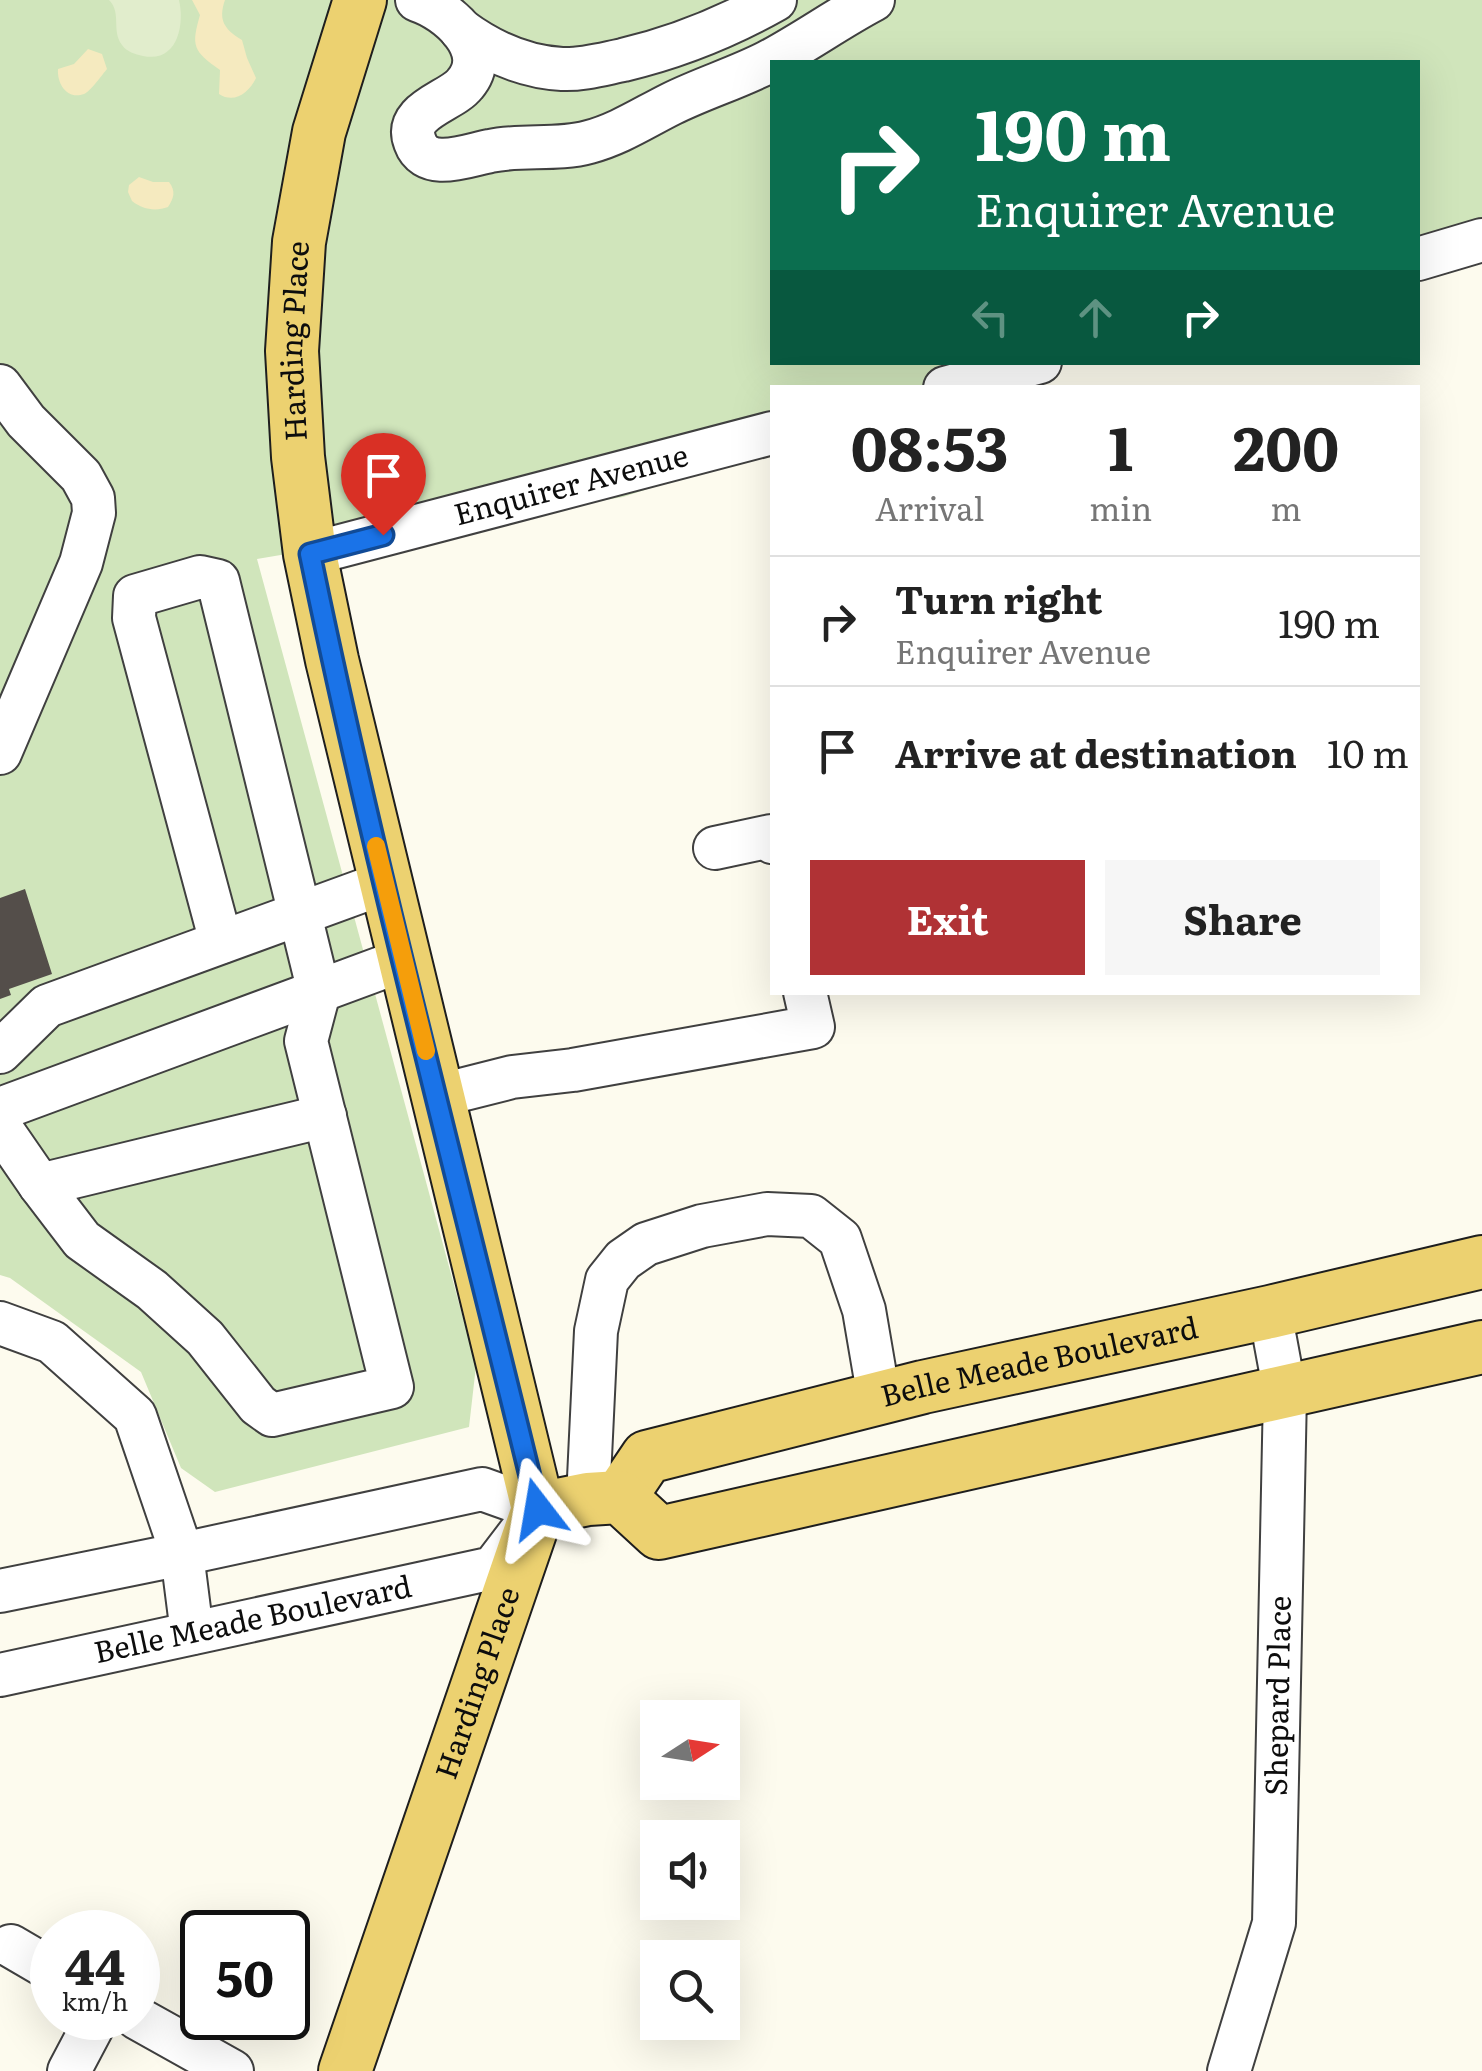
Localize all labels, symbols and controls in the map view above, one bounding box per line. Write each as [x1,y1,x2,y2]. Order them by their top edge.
text: 190 m [975,79,1171,183]
icon: right [810,100,940,230]
text: Enquirer Avenue [975,174,1335,241]
street label: Harding Place [267,239,318,443]
icon: left [963,290,1018,345]
icon: ahead [1068,290,1123,345]
icon: right [1173,290,1228,345]
text: 08:53 [851,400,1008,489]
text: 1 [1108,400,1133,489]
text: 200 [1233,400,1339,489]
street label: Enquirer Avenue [449,431,692,534]
pin [341,433,426,536]
icon: arrive [356,448,411,503]
text: Arrival [875,483,984,531]
text: min [1089,483,1152,531]
text: m [1271,483,1302,531]
text: Turn right [895,569,1102,626]
text: 190 m [1278,593,1380,650]
icon: right [810,594,865,649]
text: Enquirer Avenue [895,626,1151,674]
text: Arrive at destination [895,723,1297,780]
text: 10 m [1327,723,1409,780]
icon: arrive [810,724,865,779]
button: Exit [810,860,1085,975]
button: Share [1105,860,1380,975]
street label: Belle Meade Boulevard [875,1303,1202,1416]
position arrow [486,1457,590,1561]
street label: Belle Meade Boulevard [90,1562,415,1672]
street label: Harding Place [422,1580,529,1784]
street label: Shepard Place [1252,1595,1300,1796]
north arrow [640,1700,740,1800]
map controls [640,1700,740,2040]
button: sound [640,1820,740,1920]
speed limit sign: 50 [180,1910,310,2040]
text: 44 [65,1926,125,2000]
button: search [640,1940,740,2040]
text: km/h [62,1982,128,2019]

